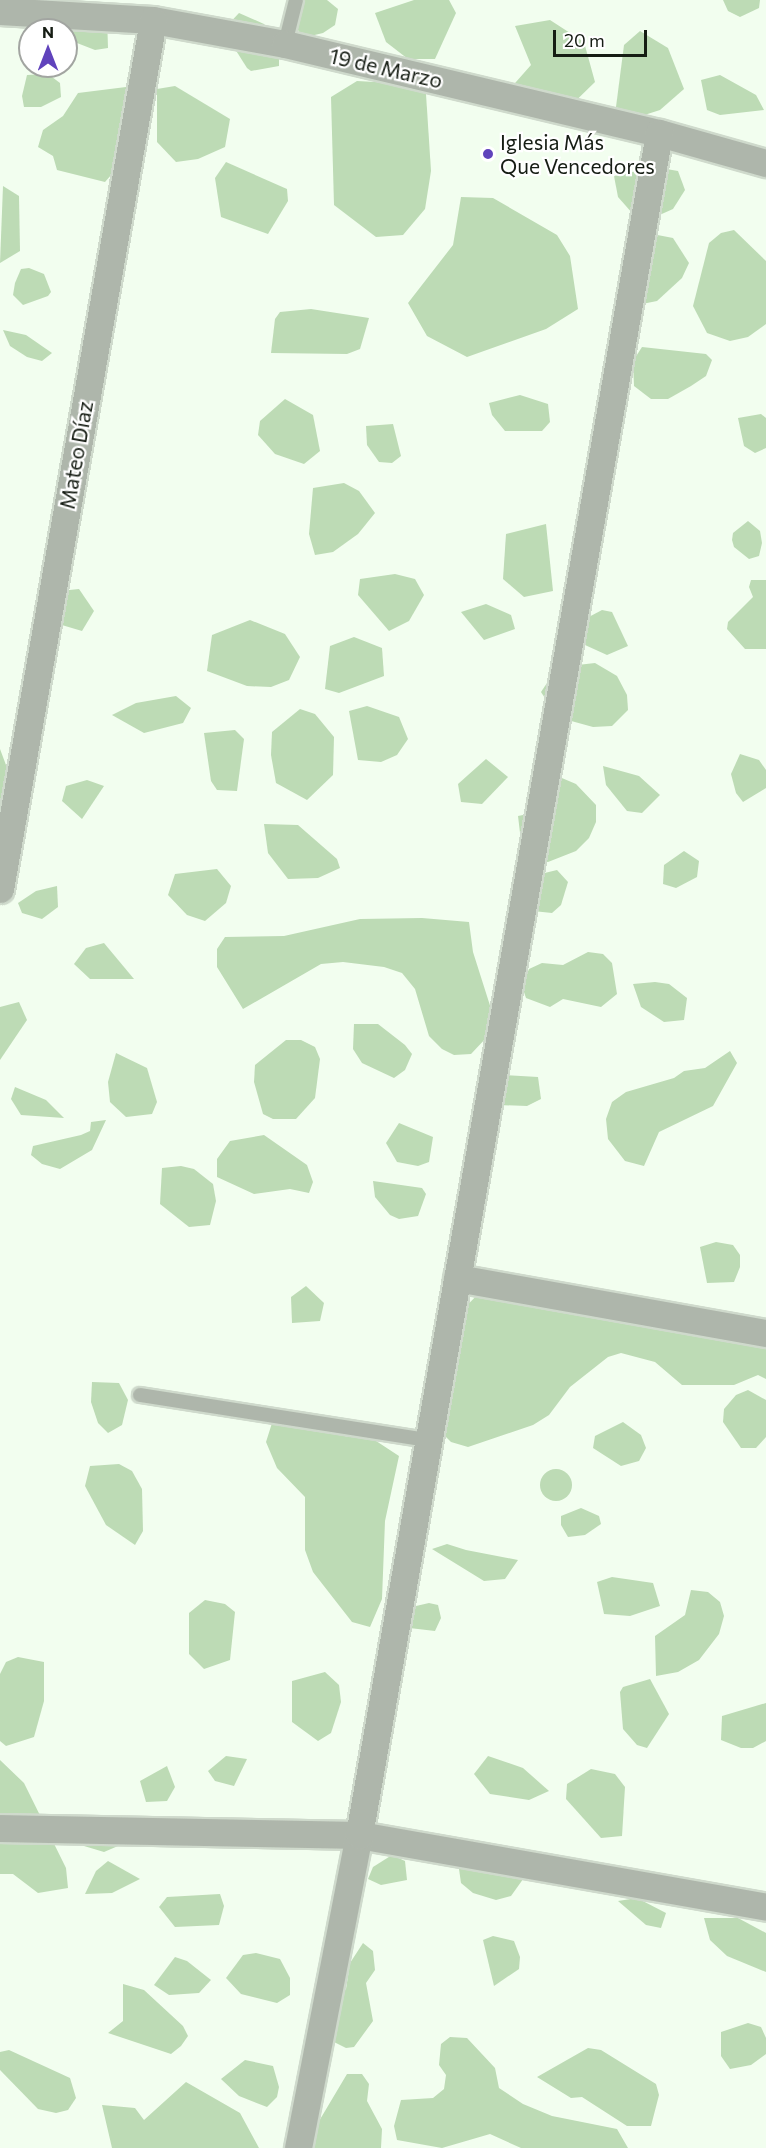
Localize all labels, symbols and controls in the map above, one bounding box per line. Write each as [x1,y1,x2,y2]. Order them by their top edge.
north arrow [18,18,78,78]
scale bar [556,18,650,56]
text: N [42,22,54,41]
text: 20 m [564,29,605,51]
street label: 19 de Marzo [327,43,445,93]
place label: Iglesia Más Que Vencedores [500,129,655,179]
marker: Iglesia Más Que Vencedores [481,147,495,161]
street label: Mateo Díaz [54,399,98,511]

